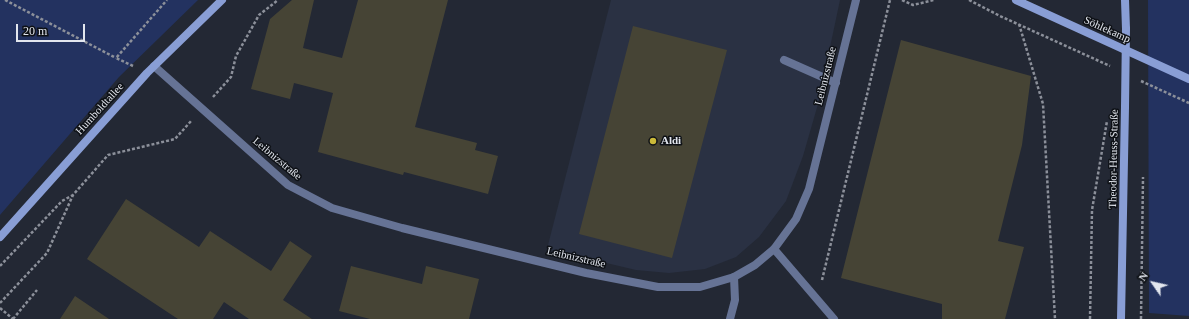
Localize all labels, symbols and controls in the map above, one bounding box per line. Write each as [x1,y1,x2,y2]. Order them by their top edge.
street label: Söhlekamp [1082,14,1132,46]
scale bar [18,16,87,42]
text: 20 m [23,24,47,38]
street label: Leibnizstraße [812,45,840,107]
street label: Humboldtallee [73,80,127,138]
street label: Theodor-Heuss-Straße [1107,109,1121,209]
place label: Aldi [661,134,681,148]
street label: Leibnizstraße [250,135,304,183]
marker: Aldi [648,136,658,146]
street label: Leibnizstraße [545,245,607,271]
north arrow [1133,263,1173,303]
text: N [1136,270,1150,283]

